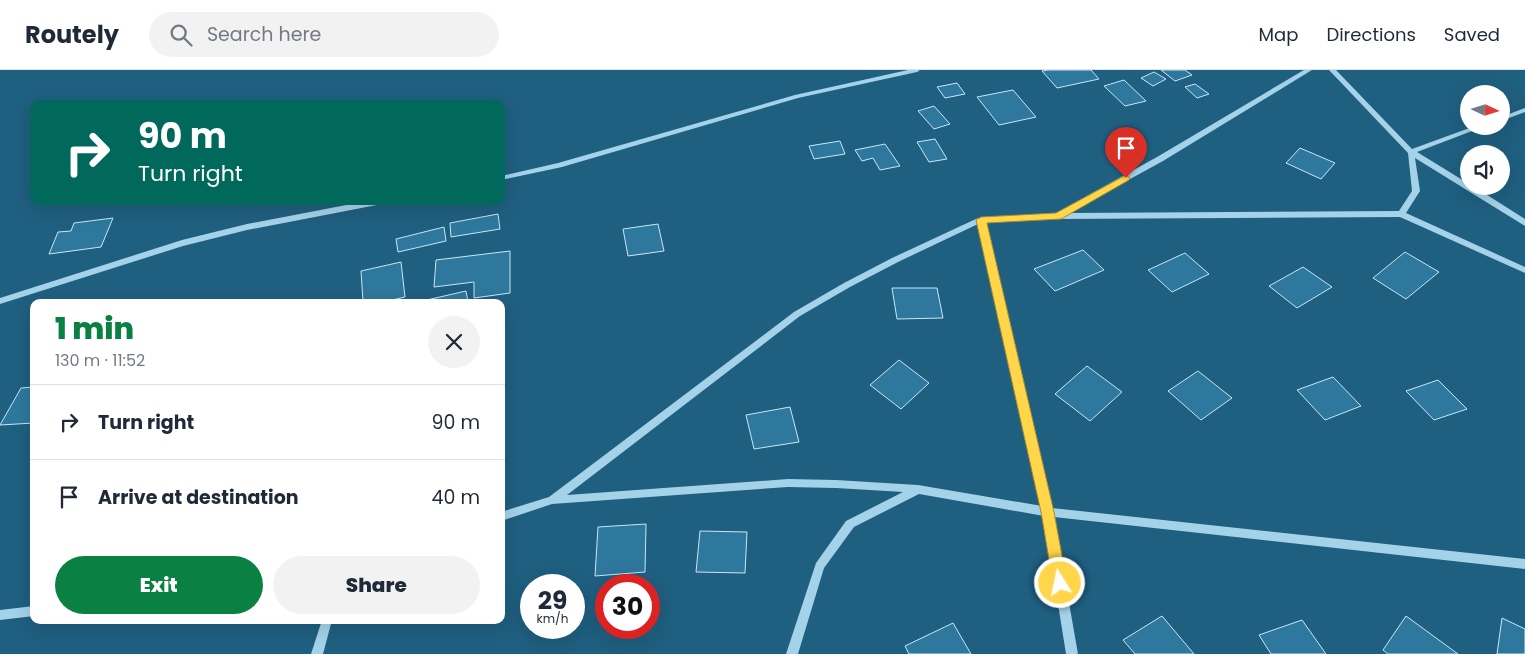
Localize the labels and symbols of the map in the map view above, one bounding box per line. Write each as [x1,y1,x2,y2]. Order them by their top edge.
north arrow [1460,85,1510,135]
pin [1105,127,1147,178]
position arrow [1033,556,1085,608]
speed limit sign: 30 [595,574,660,639]

